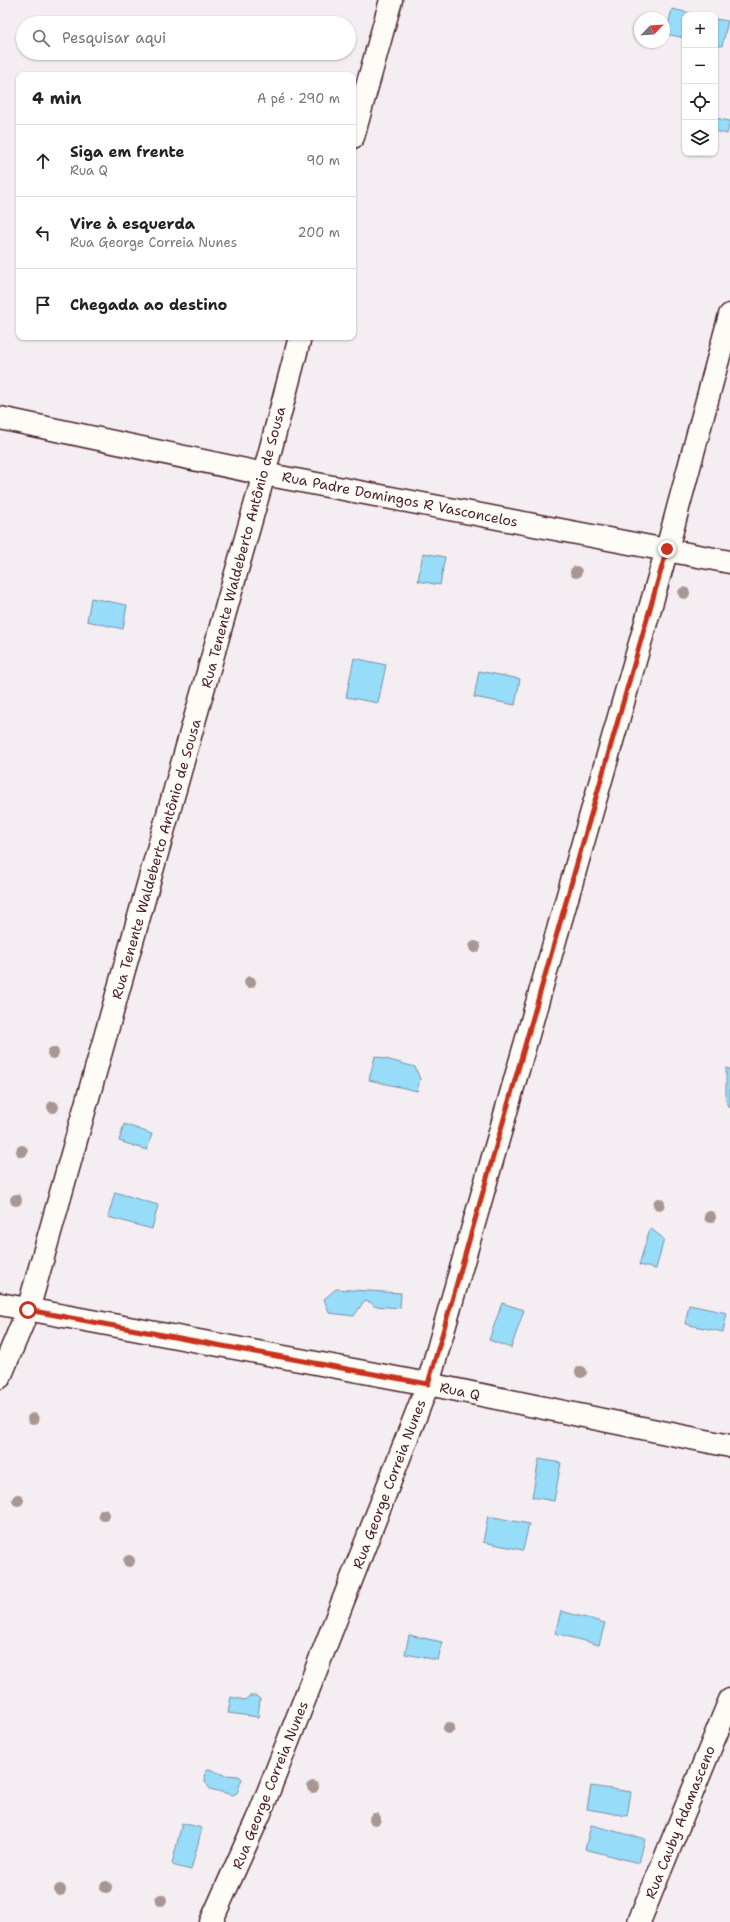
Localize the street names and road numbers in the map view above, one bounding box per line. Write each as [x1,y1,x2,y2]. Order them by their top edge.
street label: Rua Tenente Waldeberto Antônio de Sousa [197,404,289,690]
street label: Rua Padre Domingos R Vasconcelos [281,467,520,531]
street label: Rua Tenente Waldeberto Antônio de Sousa [107,717,205,1001]
street label: Rua Q [438,1378,482,1404]
street label: Rua George Correia Nunes [348,1397,430,1571]
street label: Rua George Correia Nunes [228,1698,312,1872]
street label: Rua Cauby Adamasceno [641,1743,719,1901]

